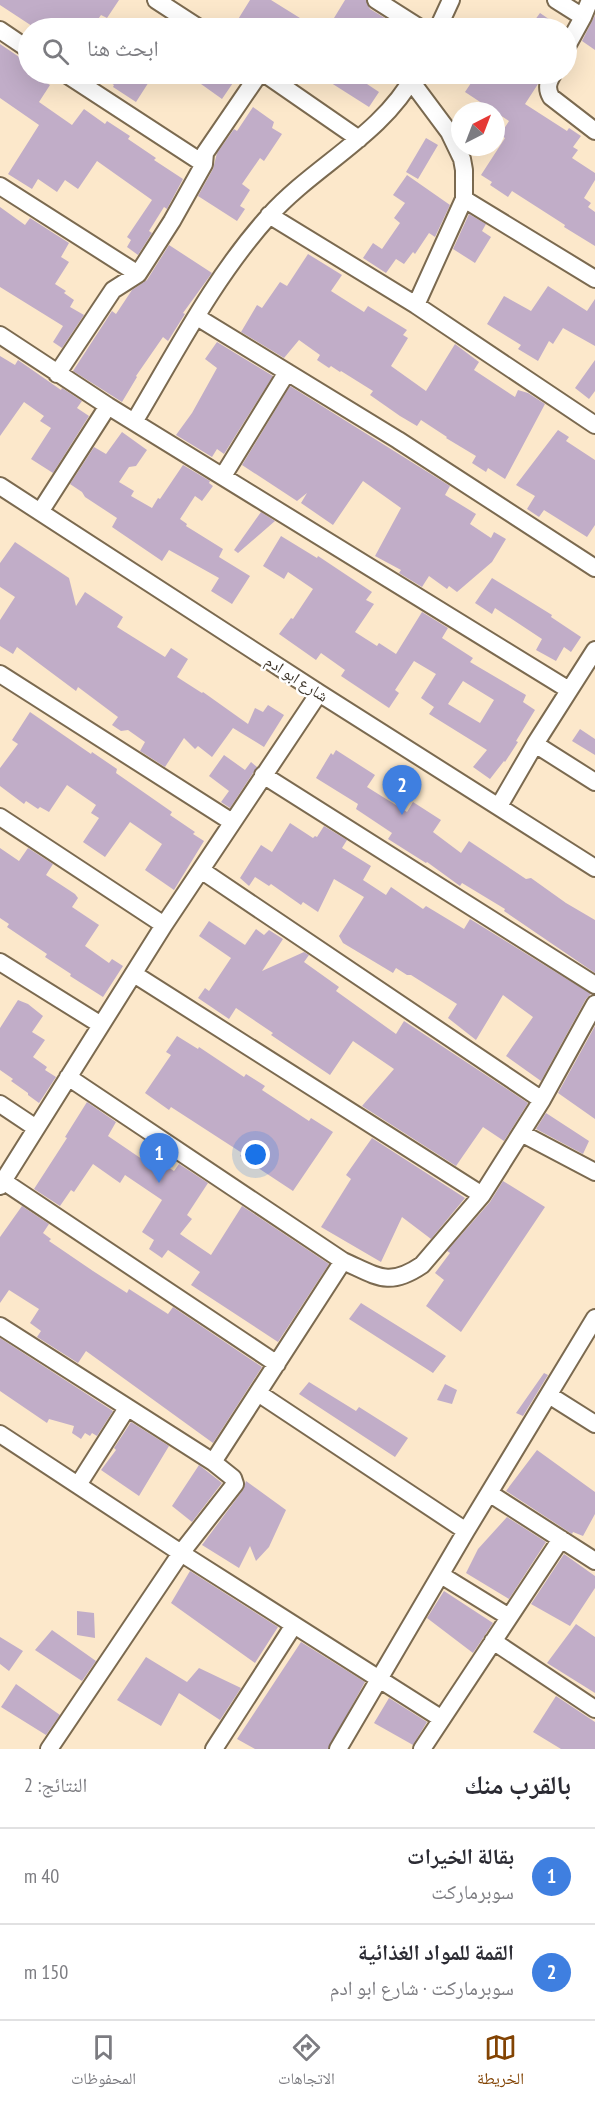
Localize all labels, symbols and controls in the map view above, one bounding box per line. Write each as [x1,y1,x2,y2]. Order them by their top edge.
search box [18,18,577,84]
text: ابحث هنا [87,34,159,62]
icon: search [39,35,72,68]
north arrow [451,102,505,156]
street label: شارع ابو ادم [261,650,332,707]
pin: 2 [382,766,422,815]
pin: 1 [140,1134,178,1183]
your location [241,1140,270,1169]
text: بالقرب منك [464,1768,571,1801]
text: النتائج: 2 [24,1772,87,1798]
text: بقالة الخيرات [407,1842,514,1870]
text: 40 m [24,1863,59,1889]
text: 1 [547,1863,556,1889]
text: سوبرماركت [431,1879,514,1905]
text: القمة للمواد الغذائية [358,1938,514,1966]
text: 150 m [24,1959,68,1985]
text: 2 [547,1959,556,1985]
text: سوبرماركت · شارع ابو ادم [330,1975,514,2001]
tab: المحفوظات [71,2031,136,2094]
tab: الاتجاهات [278,2031,335,2094]
tab: الخريطة [477,2031,524,2094]

